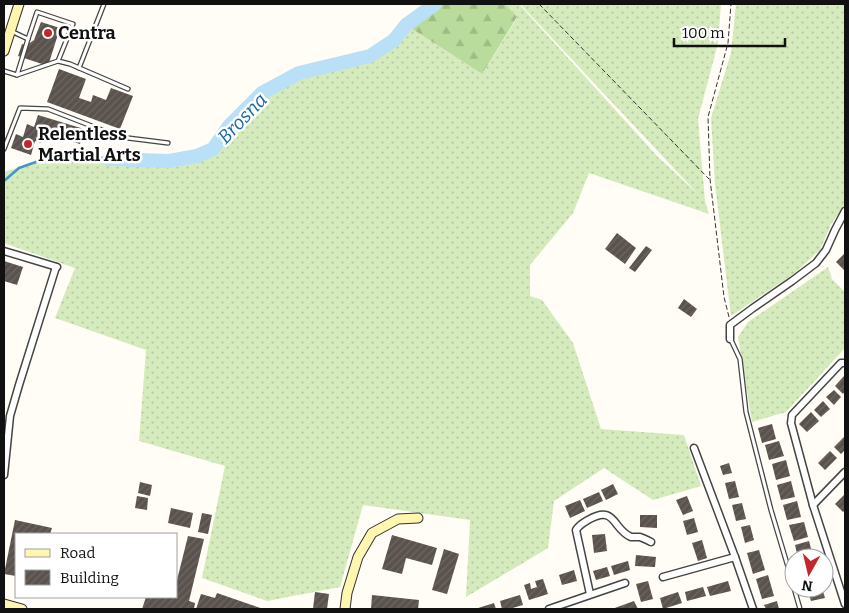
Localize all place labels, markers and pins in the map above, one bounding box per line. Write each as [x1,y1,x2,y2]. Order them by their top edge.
place label: Centra [58,22,116,44]
marker: Centra [42,27,54,39]
place label: Relentless Martial Arts [38,123,141,166]
marker: Relentless Martial Arts [22,138,34,150]

